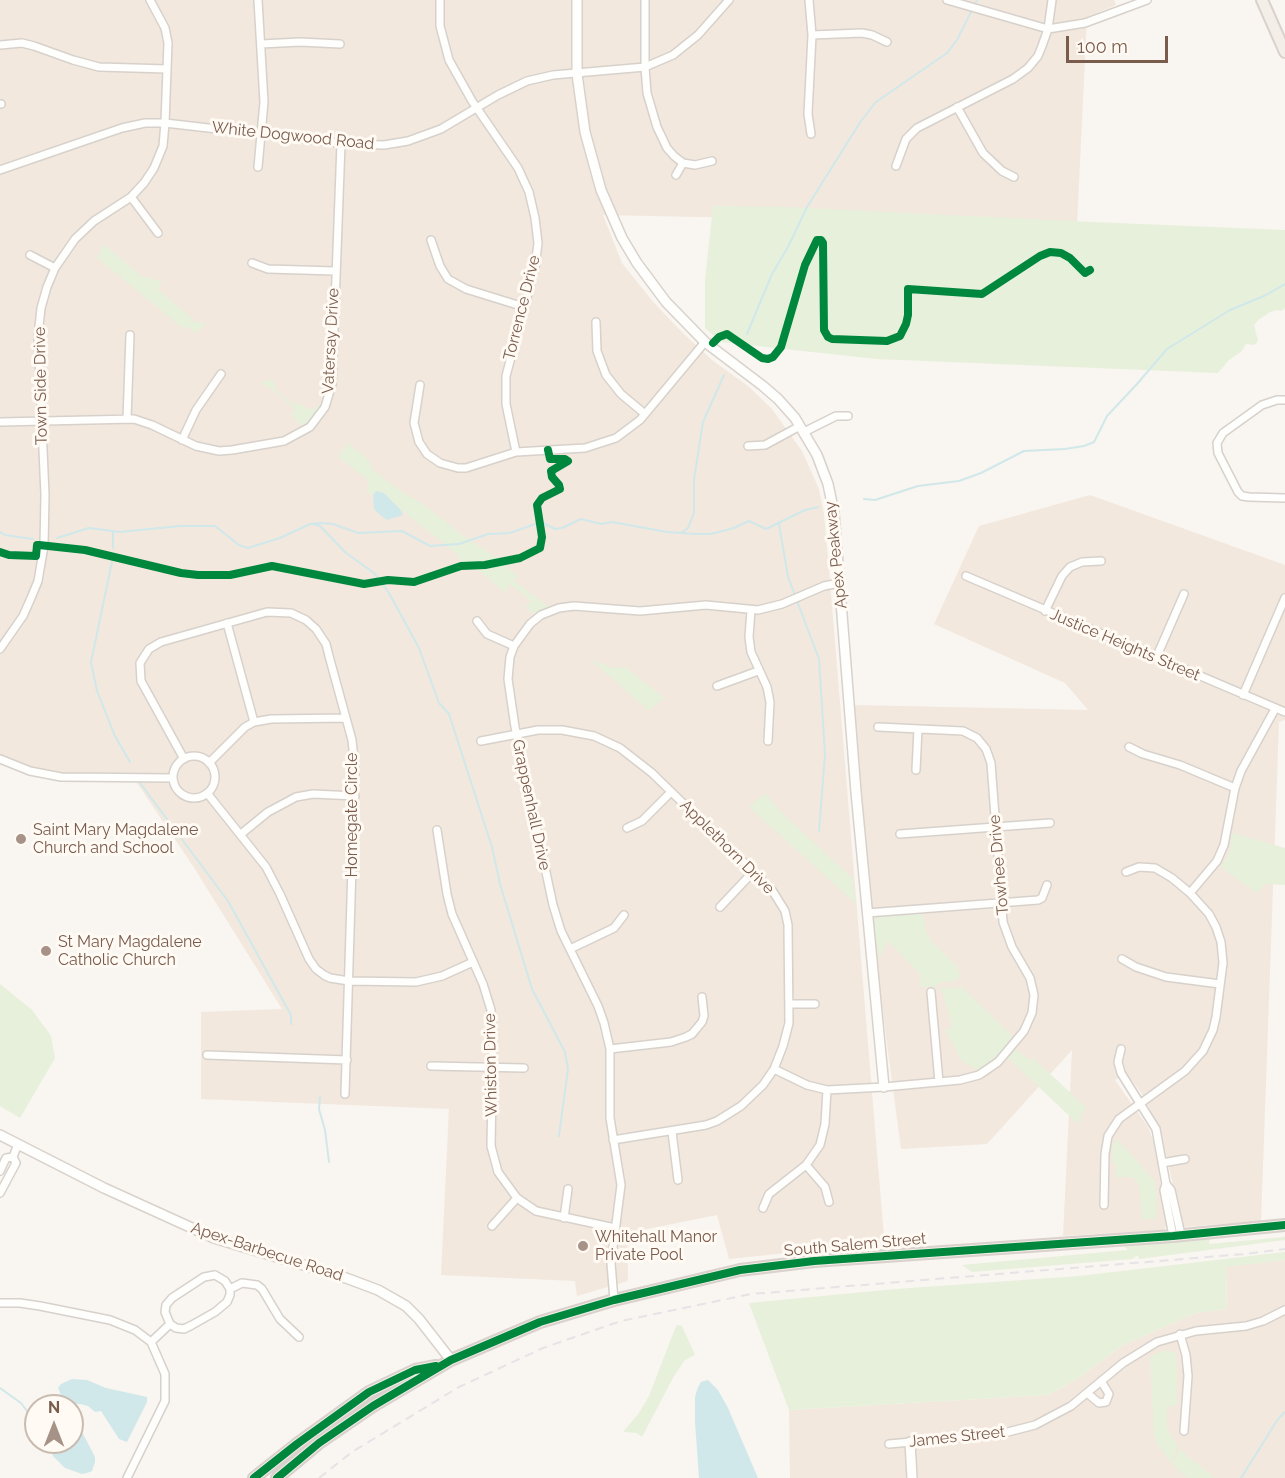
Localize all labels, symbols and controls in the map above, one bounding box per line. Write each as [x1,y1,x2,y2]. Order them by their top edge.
scale bar [1069,24,1171,62]
text: 100 m [1077,36,1128,57]
street label: White Dogwood Road [211,118,375,154]
street label: Torrence Drive [500,254,544,362]
street label: Vatersay Drive [319,288,343,394]
street label: Town Side Drive [30,327,52,445]
street label: Apex Peakway [821,500,851,610]
street label: Justice Heights Street [1047,605,1203,685]
street label: Grappenhall Drive [508,738,554,872]
street label: Homegate Circle [342,753,362,877]
street label: Applethorn Drive [676,796,778,898]
street label: Towhee Drive [985,814,1013,916]
place label: Saint Mary Magdalene Church and School [33,820,198,858]
marker: Saint Mary Magdalene Church and School [14,832,28,846]
place label: St Mary Magdalene Catholic Church [58,932,202,970]
marker: St Mary Magdalene Catholic Church [39,944,53,958]
street label: Whiston Drive [480,1013,502,1117]
street label: Apex-Barbecue Road [189,1218,345,1286]
place label: Whitehall Manor Private Pool [595,1227,717,1265]
street label: South Salem Street [783,1229,927,1261]
marker: Whitehall Manor Private Pool [576,1239,590,1253]
north arrow [24,1394,84,1454]
text: N [48,1398,60,1417]
street label: James Street [908,1422,1006,1452]

